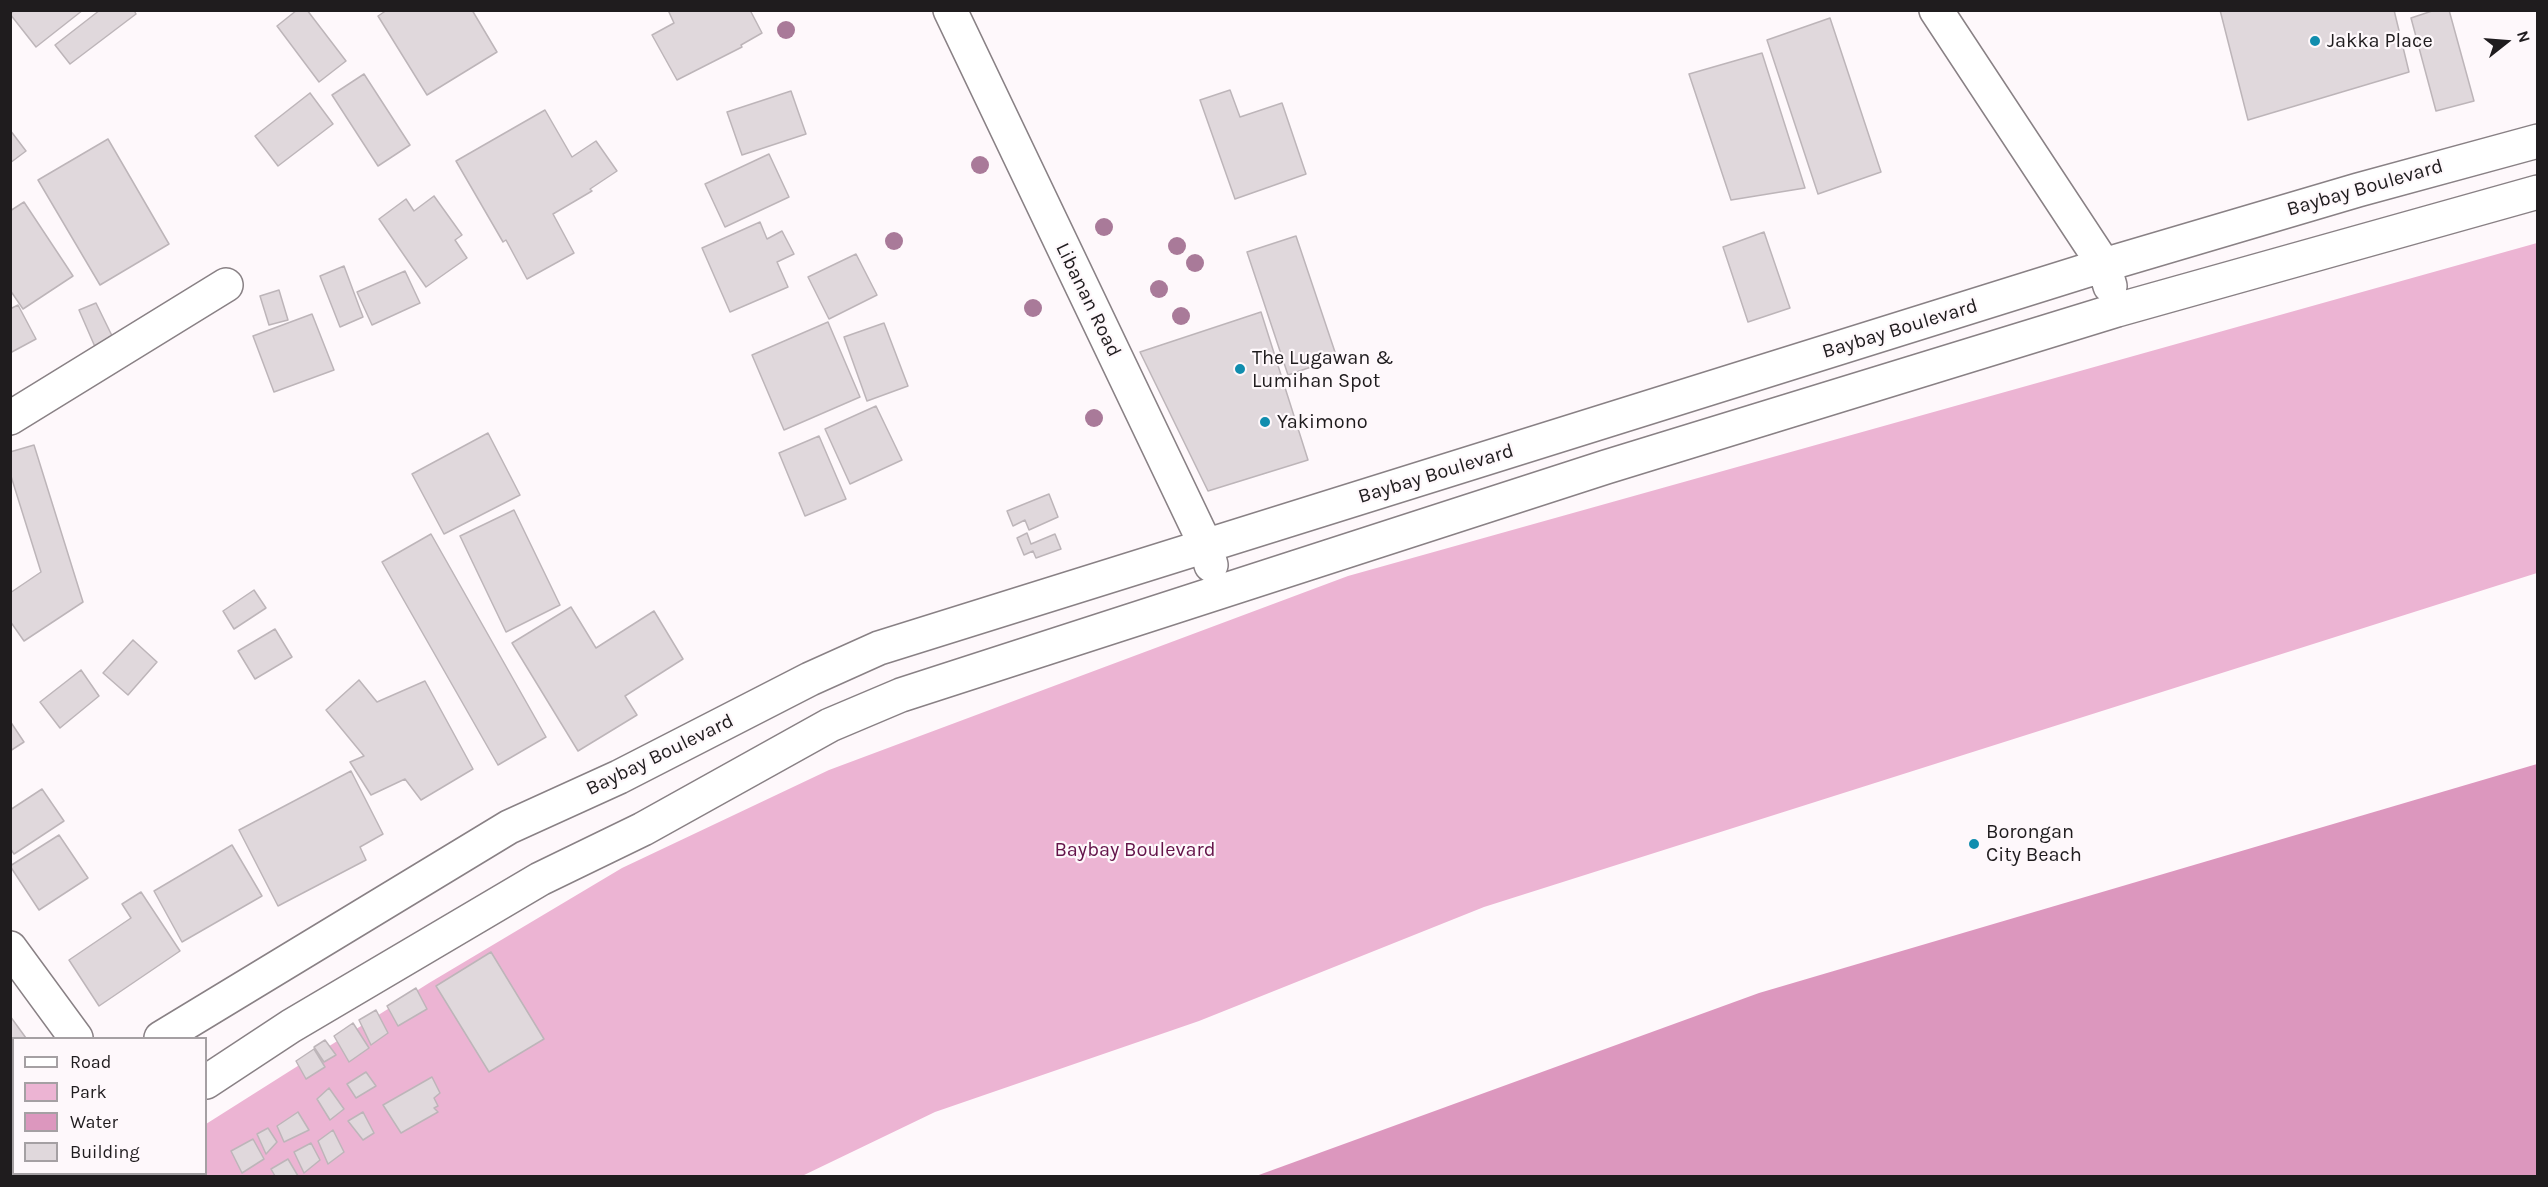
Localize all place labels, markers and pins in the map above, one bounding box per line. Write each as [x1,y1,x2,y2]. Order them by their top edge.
place label: Jakka Place [2327,29,2433,53]
marker: Jakka Place [2308,34,2322,48]
place label: The Lugawan & Lumihan Spot [1252,346,1393,393]
marker: The Lugawan & Lumihan Spot [1233,362,1247,376]
place label: Yakimono [1277,410,1368,434]
marker: Yakimono [1258,415,1272,429]
place label: Borongan City Beach [1986,820,2082,867]
marker: Borongan City Beach [1967,837,1981,851]

